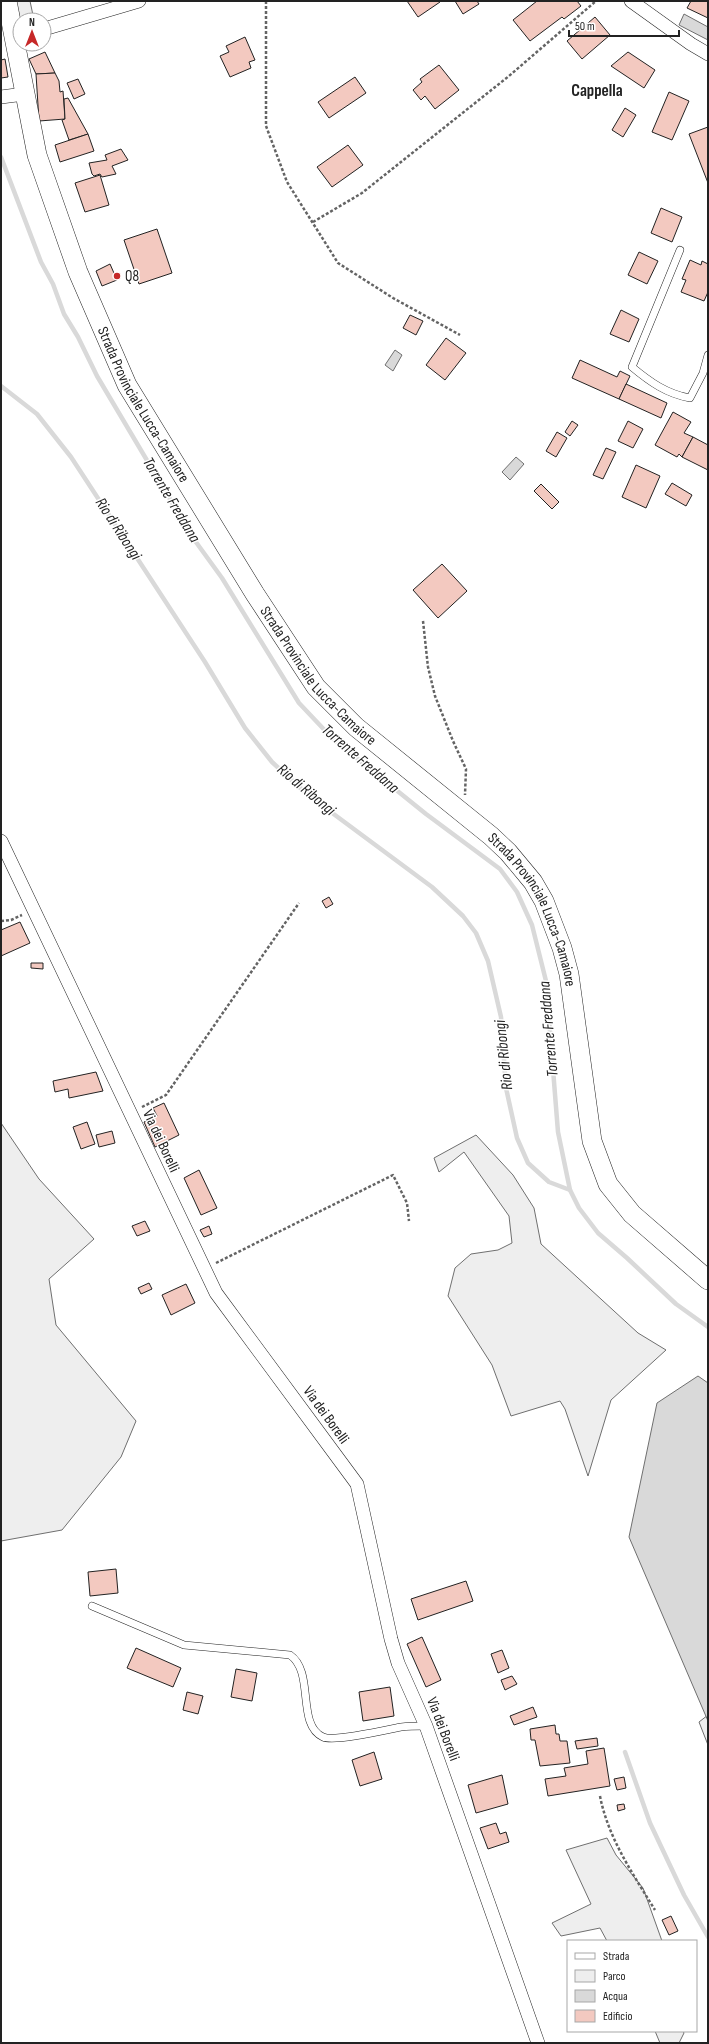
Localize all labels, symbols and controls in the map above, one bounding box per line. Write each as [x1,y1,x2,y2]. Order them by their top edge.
north arrow [12,12,52,52]
scale bar [569,12,679,38]
text: N [29,16,35,29]
text: 50 m [575,19,595,34]
district label: Cappella [571,81,623,101]
place label: Q8 [125,267,139,286]
marker: Q8 [112,271,122,281]
street label: Strada Provinciale Lucca-Camaiore [93,324,194,486]
water label: Torrente Freddana [138,454,204,546]
water label: Rio di Ribongi [91,494,146,565]
street label: Strada Provinciale Lucca-Camaiore [256,603,380,749]
water label: Torrente Freddana [318,720,403,798]
water label: Rio di Ribongi [273,760,340,821]
street label: Strada Provinciale Lucca-Camaiore [484,828,580,988]
water label: Torrente Freddana [535,980,563,1078]
water label: Rio di Ribongi [491,1018,517,1091]
street label: Via dei Borelli [138,1107,184,1175]
street label: Via dei Borelli [299,1382,353,1448]
street label: Via dei Borelli [422,1694,464,1764]
legend [567,1940,697,2032]
text: Strada [603,1949,630,1964]
text: Parco [603,1969,626,1984]
text: Acqua [602,1989,628,2004]
text: Edificio [603,2009,632,2024]

